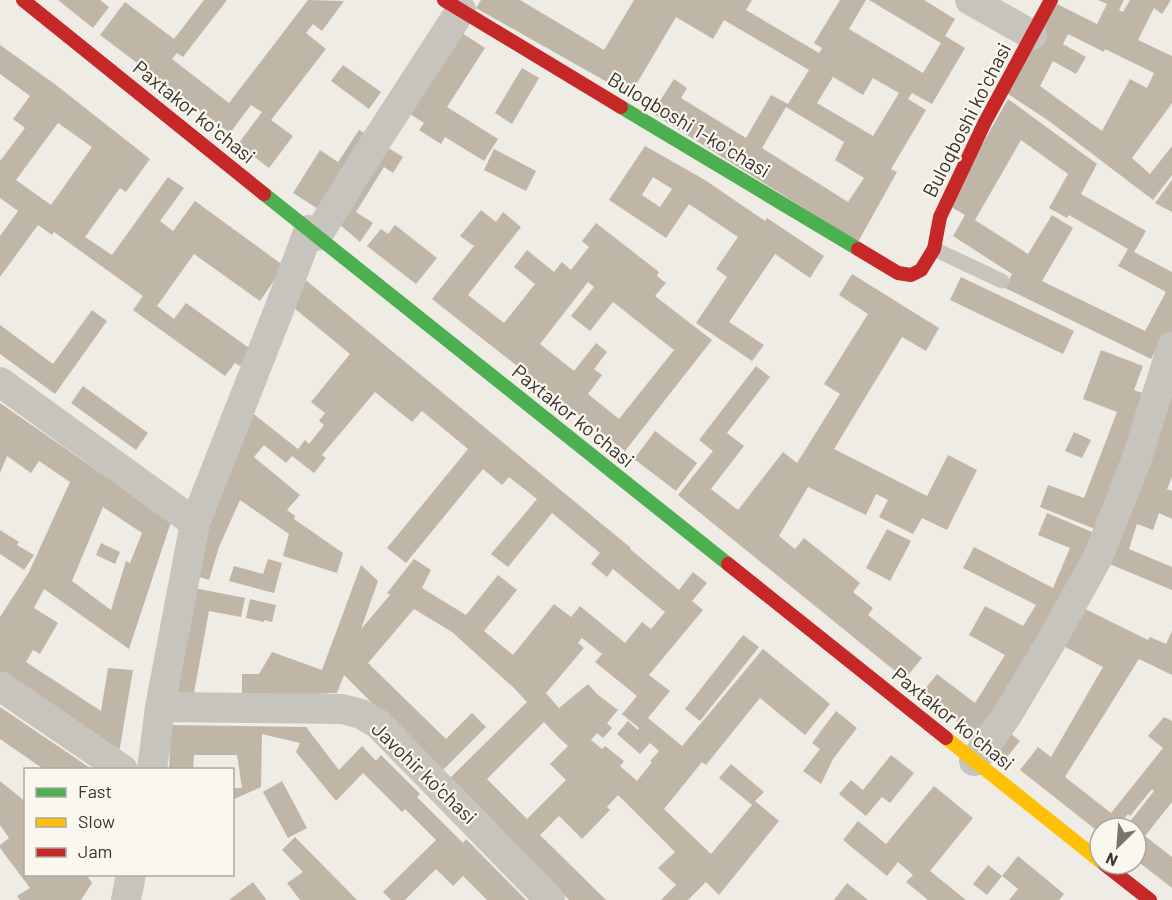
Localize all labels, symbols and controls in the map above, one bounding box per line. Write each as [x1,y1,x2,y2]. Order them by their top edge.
street label: Buloqboshi koʻchasi [917,38,1015,201]
street label: Paxtakor koʻchasi [129,55,261,168]
street label: Buloqboshi 1-koʻchasi [604,66,775,182]
street label: Paxtakor koʻchasi [508,359,640,472]
street label: Paxtakor koʻchasi [888,662,1020,775]
street label: Javohir ko'chasi [367,716,482,828]
legend [24,768,234,876]
text: Fast [78,780,112,802]
text: Slow [78,810,115,832]
north arrow [1088,816,1148,876]
text: Jam [78,840,112,862]
text: N [1103,849,1120,871]

